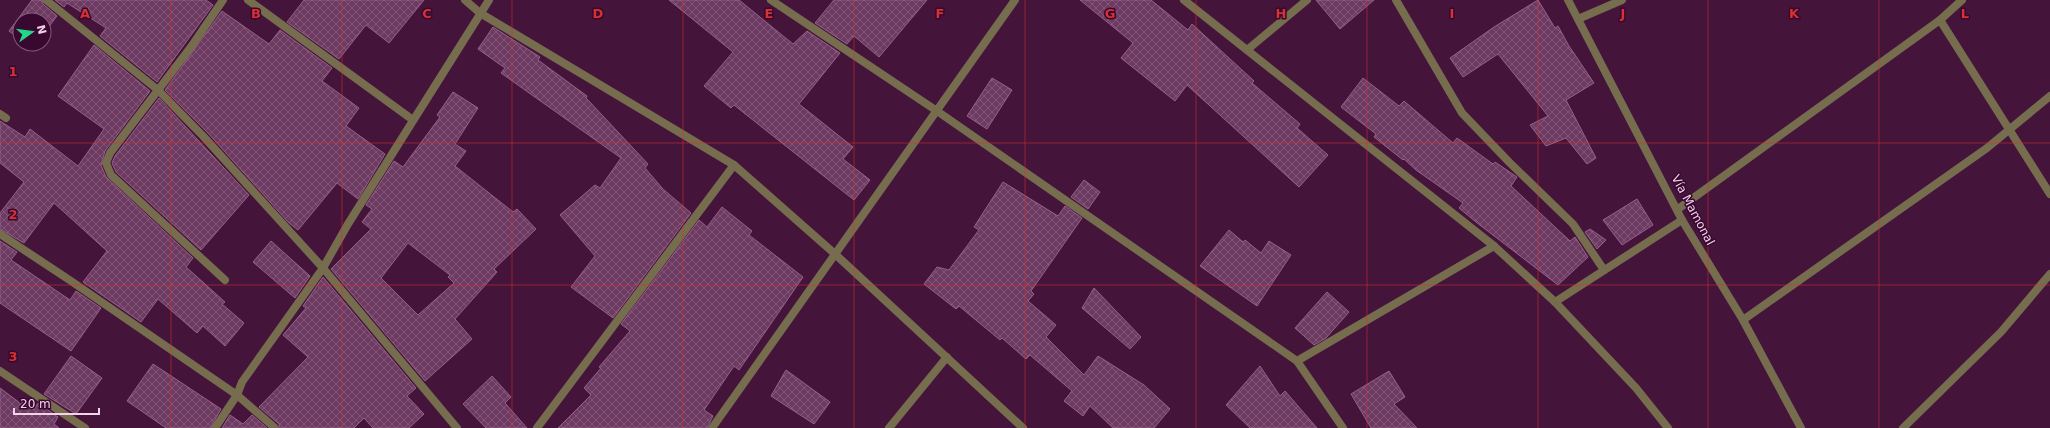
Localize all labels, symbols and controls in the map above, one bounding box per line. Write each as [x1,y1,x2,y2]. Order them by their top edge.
text: A [80,6,90,21]
text: B [251,6,261,21]
text: C [422,6,432,21]
text: D [593,6,604,21]
text: E [765,6,773,21]
text: F [936,6,944,21]
text: G [1105,6,1115,21]
text: H [1276,6,1286,21]
text: I [1450,6,1454,21]
text: J [1620,6,1625,21]
text: K [1789,6,1800,21]
text: L [1961,6,1969,21]
north arrow [12,12,52,52]
text: N [34,24,49,36]
text: 1 [8,64,18,79]
street label: Vía Mamonal [1669,172,1717,248]
text: 2 [8,207,18,222]
text: 3 [8,349,18,364]
scale bar [14,390,99,416]
text: 20 m [20,397,51,411]

